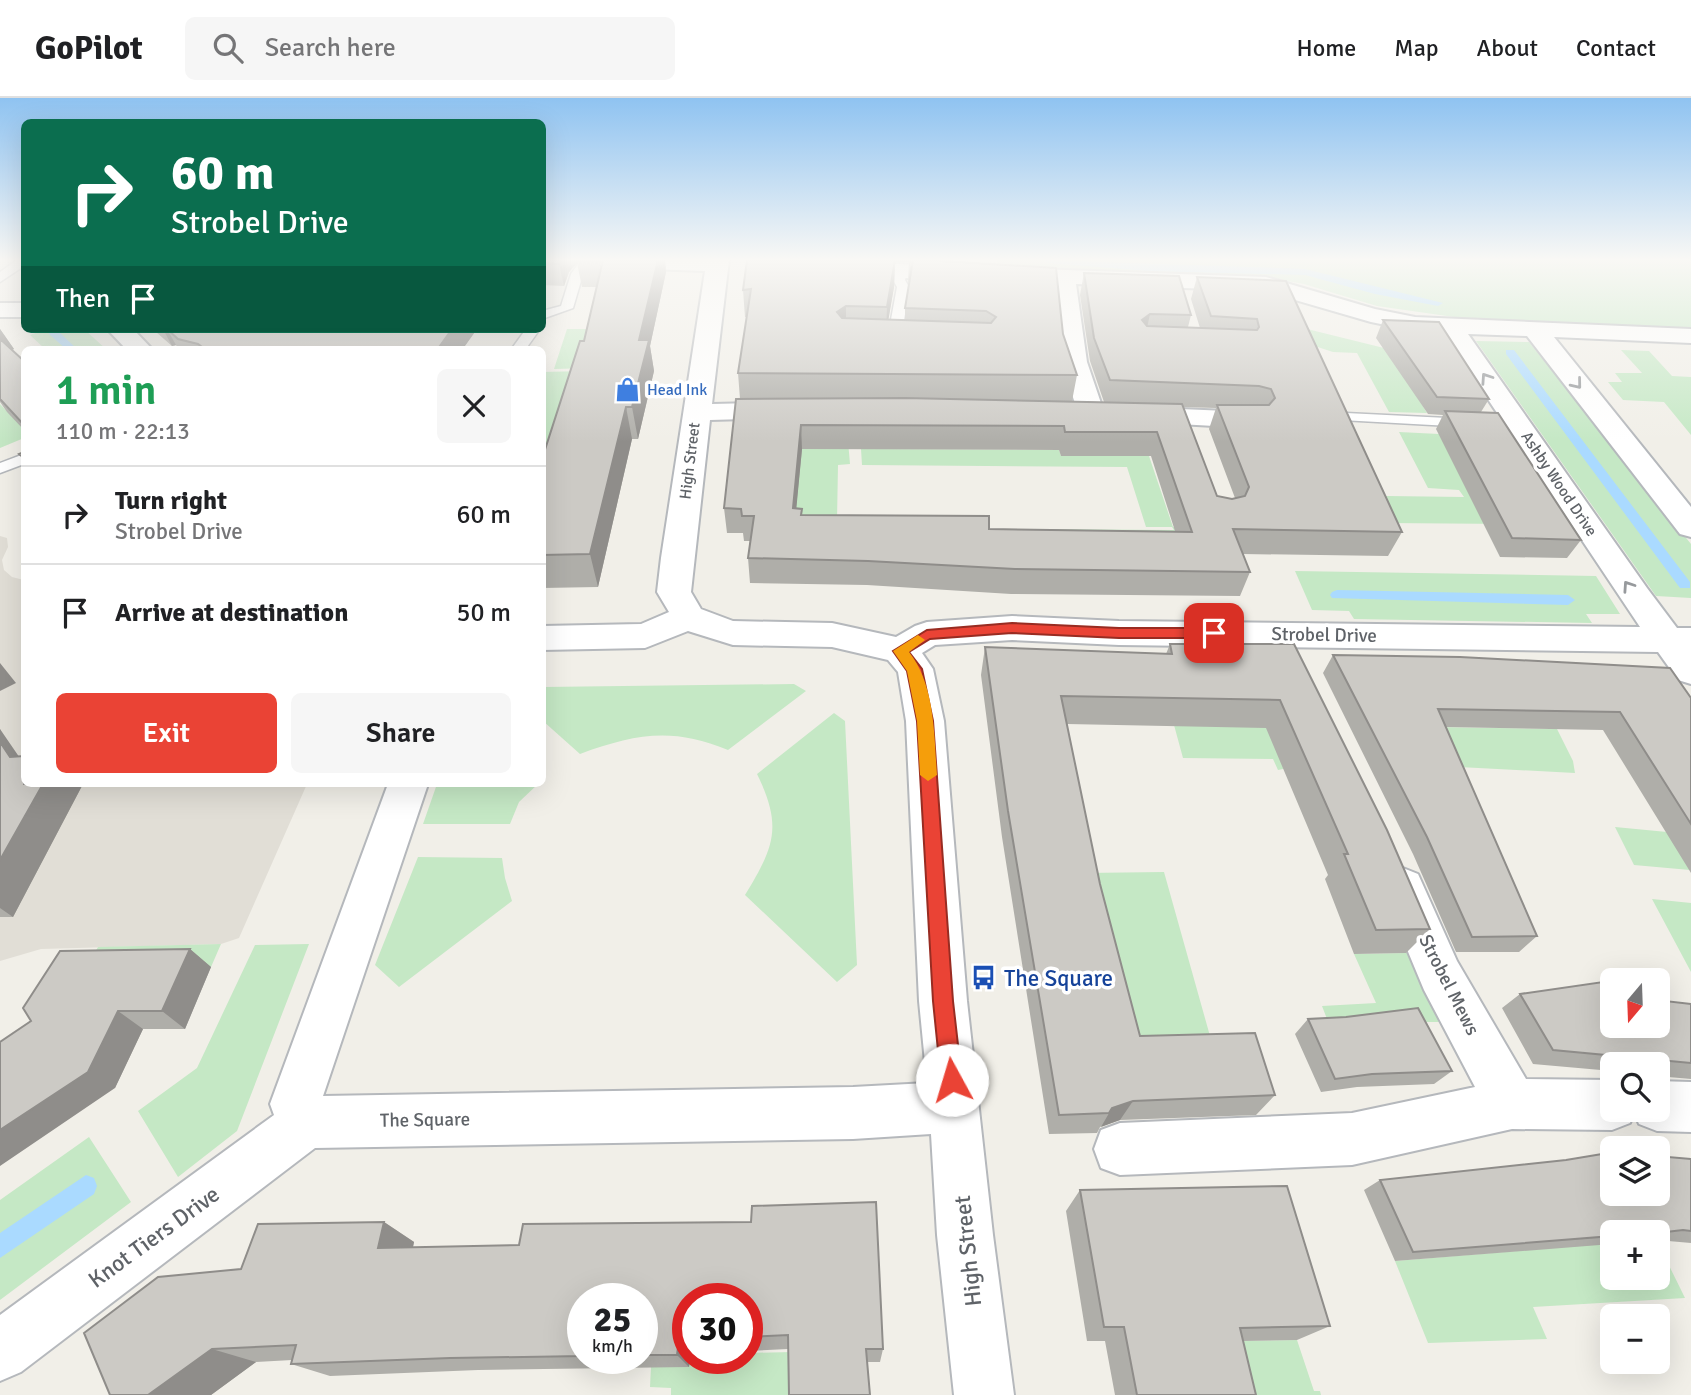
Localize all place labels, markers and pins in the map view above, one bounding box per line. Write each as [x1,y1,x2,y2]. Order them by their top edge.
shop icon: Head Ink [613,376,641,404]
place label: Head Ink [647,380,707,400]
pin [1184,603,1244,663]
bus stop icon: The Square [970,964,998,992]
place label: The Square [1004,964,1113,993]

